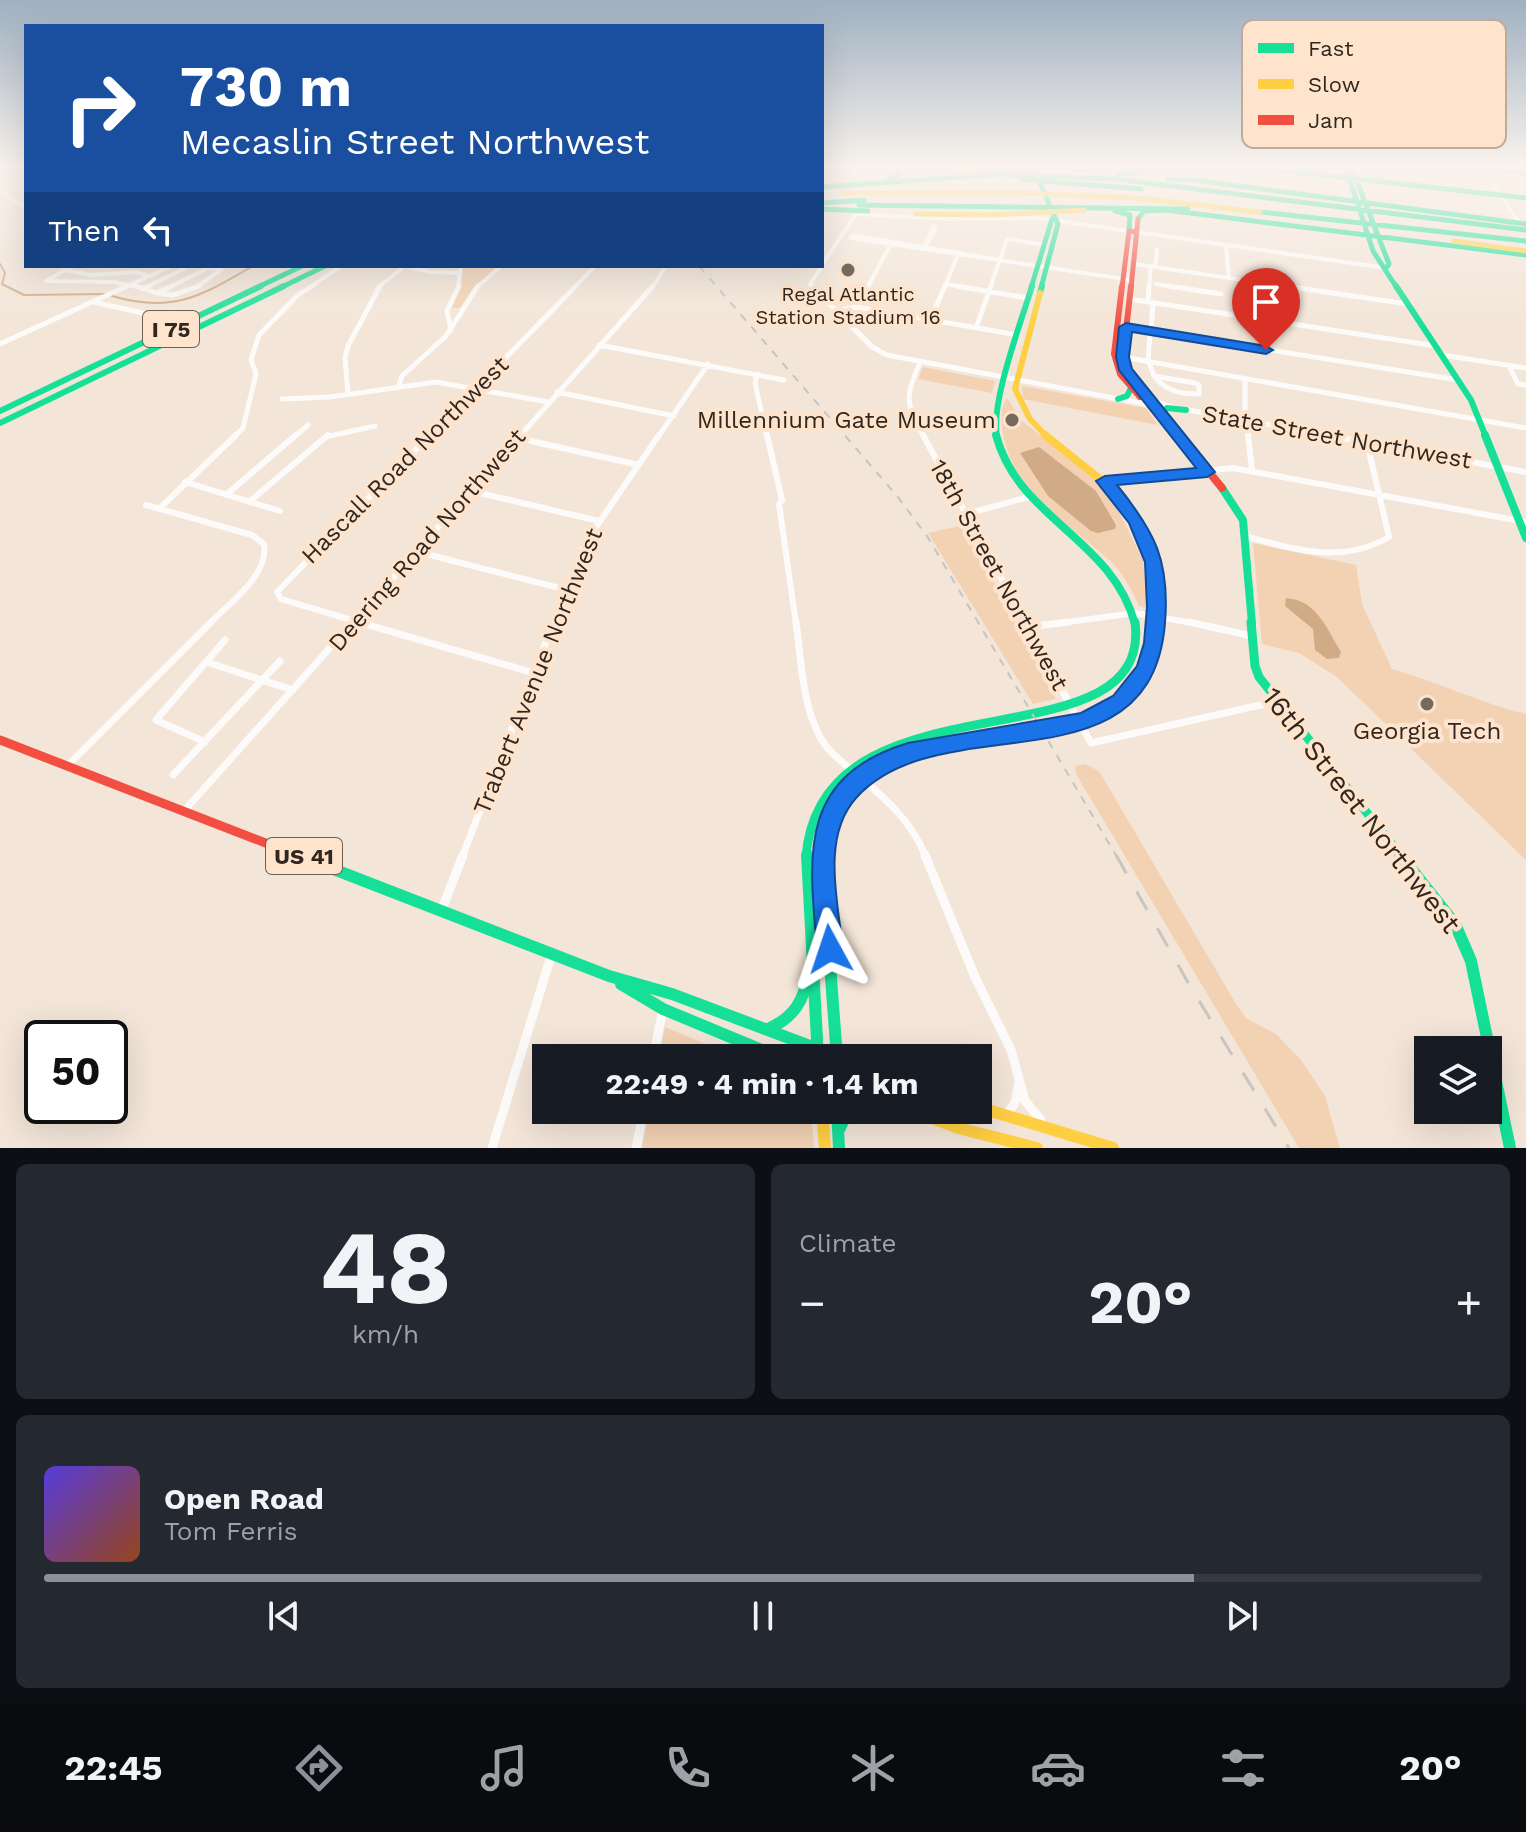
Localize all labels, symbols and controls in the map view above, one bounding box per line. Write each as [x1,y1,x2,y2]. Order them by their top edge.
legend [1242,20,1506,148]
text: Fast [1308,36,1354,61]
text: 730 m [180,54,352,120]
icon: right [48,56,152,160]
text: Slow [1308,72,1360,97]
text: Jam [1308,108,1353,133]
text: Mecaslin Street Northwest [180,121,649,163]
icon: left [136,208,180,252]
text: Then [48,213,120,248]
marker: Regal Atlantic Station Stadium 16 [839,261,857,279]
pin [1232,268,1300,350]
icon: arrive [1244,280,1288,324]
place label: Regal Atlantic Station Stadium 16 [755,282,941,329]
road number: I 75 [143,311,199,347]
street label: Hascall Road Northwest [296,351,514,569]
street label: State Street Northwest [1200,400,1474,474]
place label: Millennium Gate Museum [697,406,996,434]
marker: Millennium Gate Museum [1003,411,1021,429]
street label: Deering Road Northwest [323,423,531,657]
street label: 18th Street Northwest [924,455,1074,695]
street label: Trabert Avenue Northwest [468,524,608,818]
street label: 16th Street Northwest [1255,681,1468,940]
marker: Georgia Tech [1418,695,1436,713]
place label: Georgia Tech [1353,717,1501,745]
road number: US 41 [266,838,342,874]
position arrow [788,907,872,991]
speed limit sign: 50 [24,1020,128,1124]
map controls [1414,1036,1502,1124]
button: layers [1414,1036,1502,1124]
text: 22:49 · 4 min · 1.4 km [605,1066,919,1101]
text: 48 [319,1206,452,1328]
text: Climate [799,1228,897,1258]
text: 20° [1088,1267,1193,1338]
text: − [799,1277,826,1329]
text: + [1455,1277,1482,1329]
text: km/h [352,1319,419,1349]
text: Open Road [164,1481,324,1516]
text: Tom Ferris [164,1516,297,1546]
icon: previous [262,1594,306,1638]
icon: pause [741,1594,785,1638]
icon: next [1220,1594,1264,1638]
icon: directions [291,1740,347,1796]
icon: music [476,1740,532,1796]
icon: phone [660,1740,716,1796]
icon: climate [845,1740,901,1796]
icon: car [1030,1740,1086,1796]
icon: filters [1215,1740,1271,1796]
text: 22:45 [64,1747,162,1789]
text: 20° [1399,1747,1462,1789]

